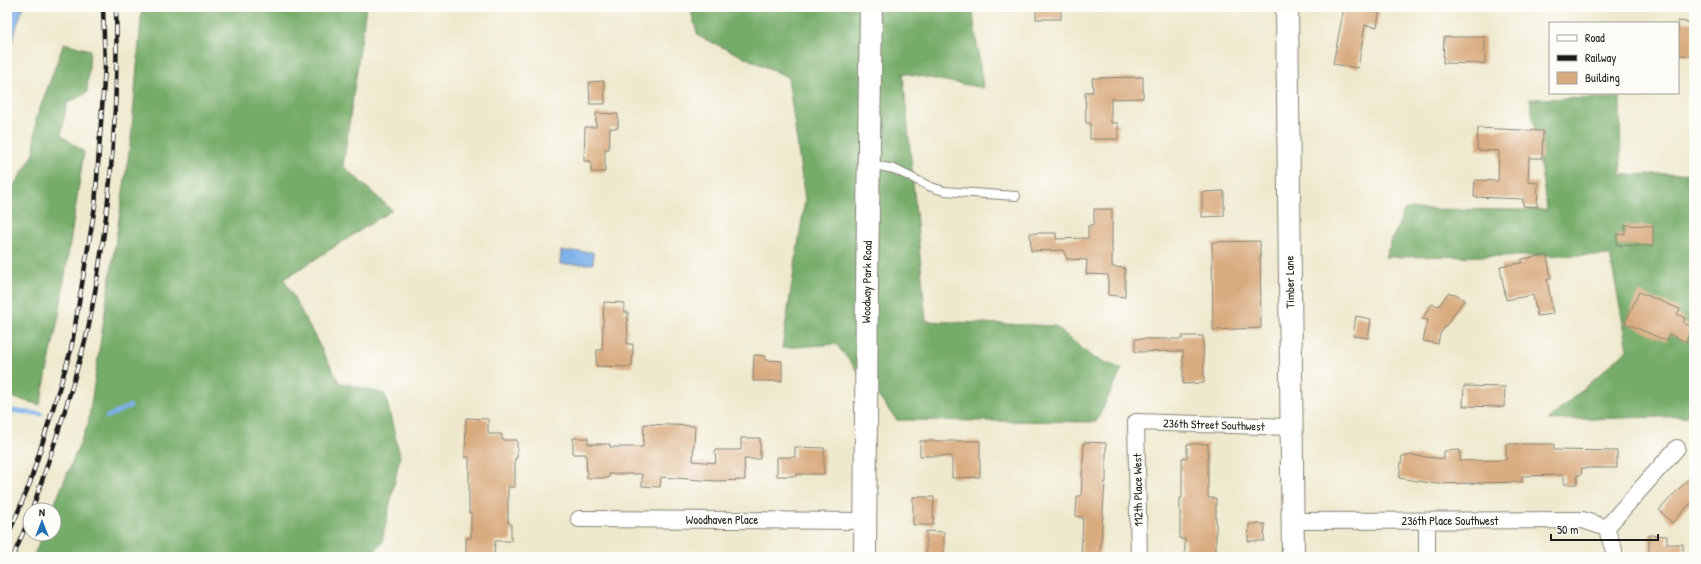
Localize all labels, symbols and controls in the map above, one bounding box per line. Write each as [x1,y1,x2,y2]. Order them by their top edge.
legend [1549,22,1679,94]
text: Road [1585,29,1605,46]
text: Railway [1585,49,1616,66]
text: Building [1585,69,1620,86]
street label: Woodway Park Road [857,240,876,323]
street label: Timber Lane [1281,255,1298,309]
street label: 236th Street Southwest [1163,414,1266,435]
street label: 112th Place West [1128,452,1147,527]
north arrow [22,502,62,542]
text: N [39,505,45,519]
street label: Woodhaven Place [686,511,758,528]
street label: 236th Place Southwest [1402,512,1499,529]
scale bar [1551,516,1658,542]
text: 50 m [1557,521,1578,538]

